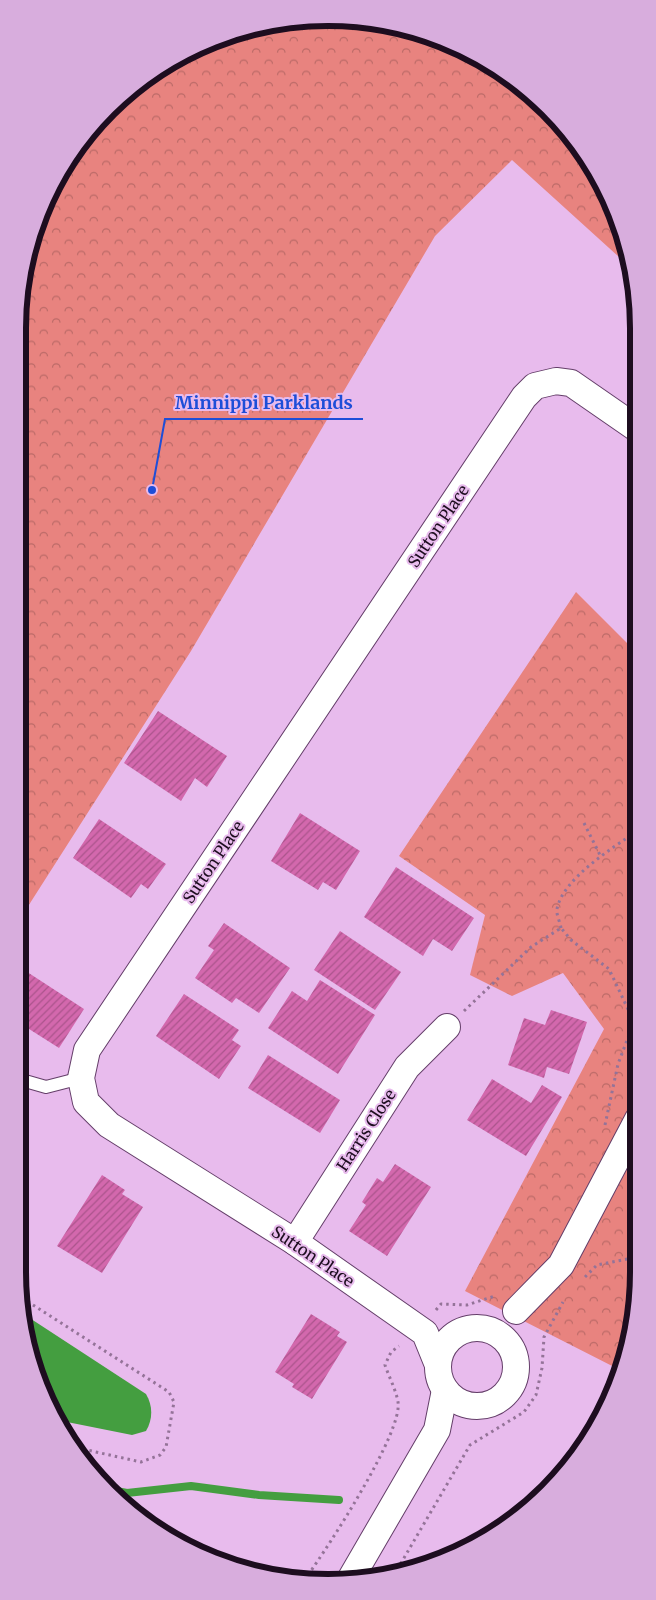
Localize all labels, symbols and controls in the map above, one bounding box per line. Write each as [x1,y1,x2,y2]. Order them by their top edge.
callout: Minnippi Parklands [165,386,363,419]
text: Minnippi Parklands [175,391,353,414]
street label: Sutton Place [403,481,473,571]
street label: Sutton Place [178,817,248,907]
street label: Harris Close [332,1085,400,1175]
street label: Sutton Place [268,1221,358,1291]

